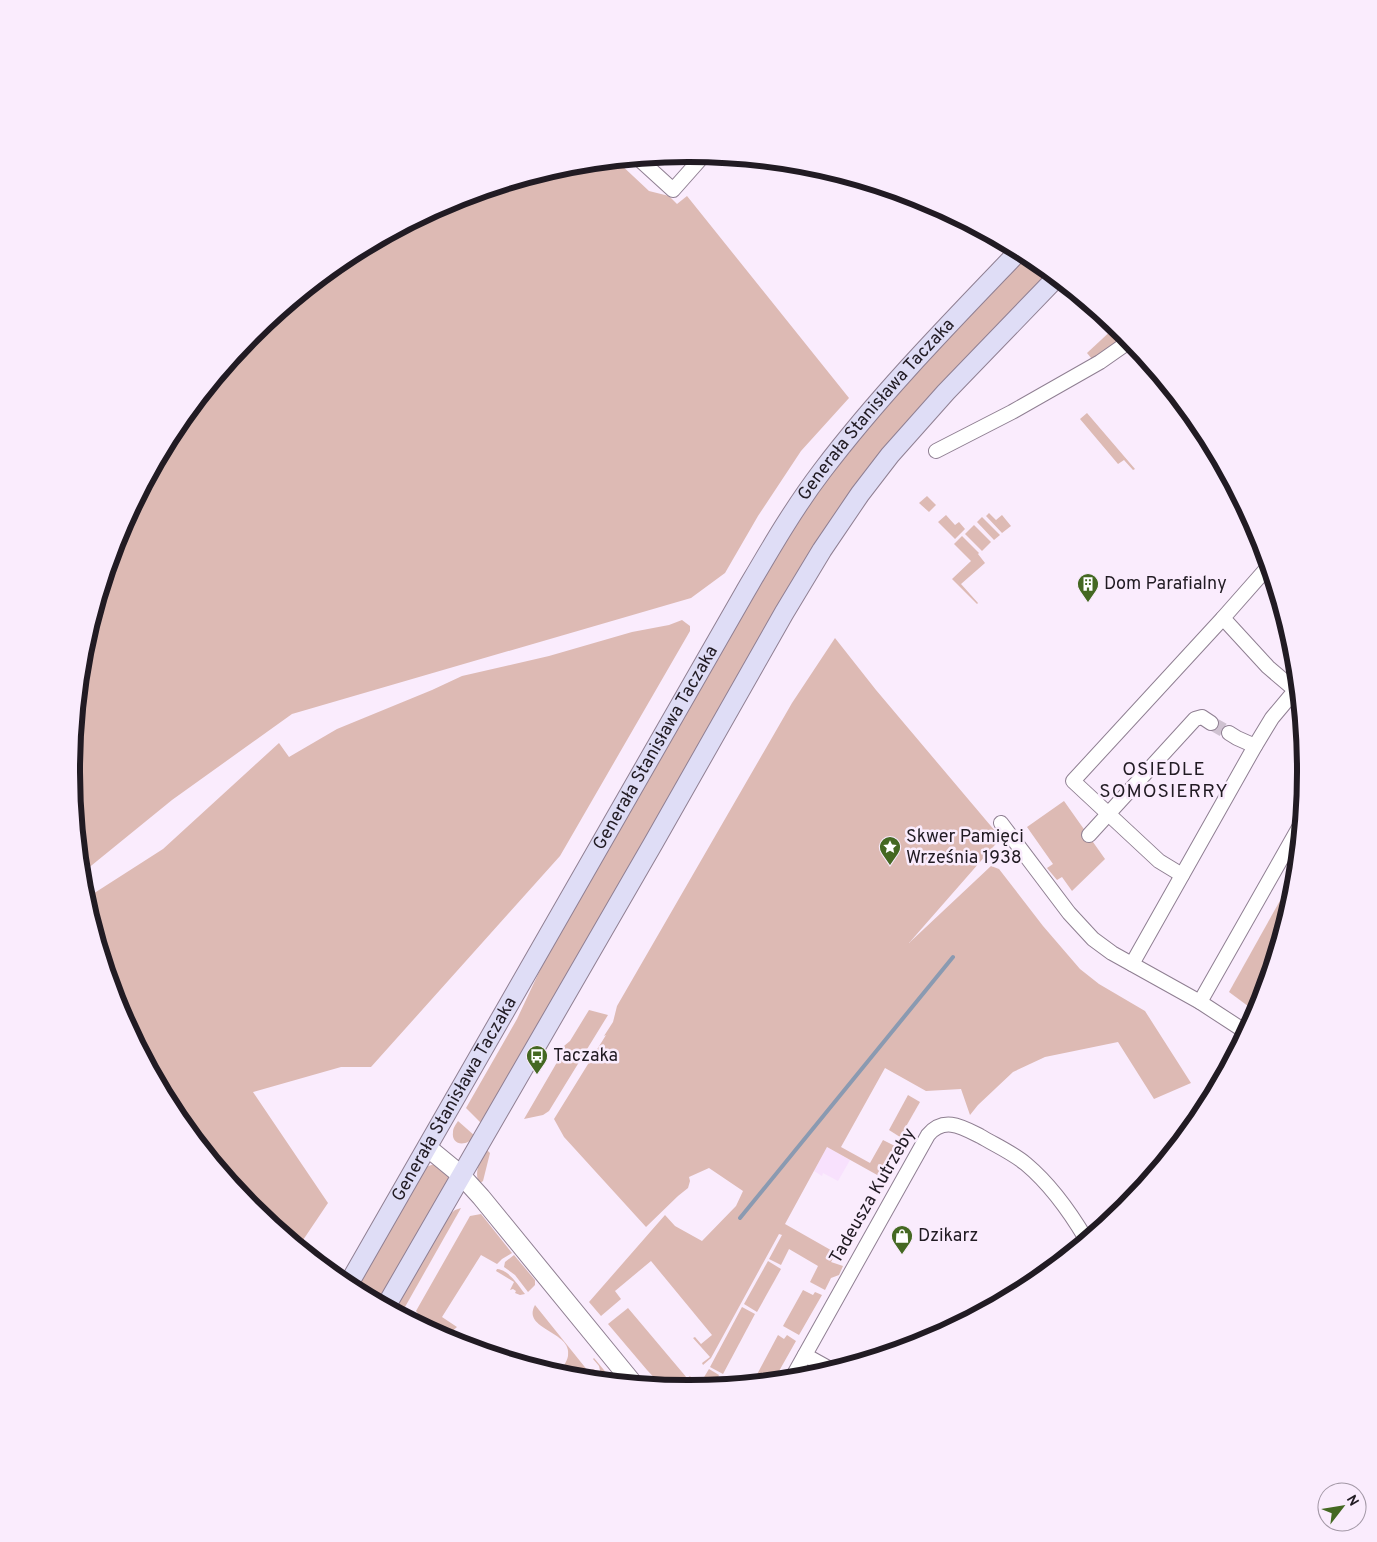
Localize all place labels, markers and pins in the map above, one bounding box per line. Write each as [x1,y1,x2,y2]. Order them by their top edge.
building icon: Dom Parafialny [1076,572,1100,603]
place label: Dom Parafialny [1104,573,1227,596]
place label: Skwer Pamięci Września 1938 [906,826,1024,870]
place icon: Skwer Pamięci Września 1938 [878,835,902,866]
bus stop icon: Taczaka [525,1044,549,1075]
place label: Taczaka [553,1045,618,1068]
shop icon: Dzikarz [890,1224,914,1255]
place label: Dzikarz [918,1225,978,1248]

